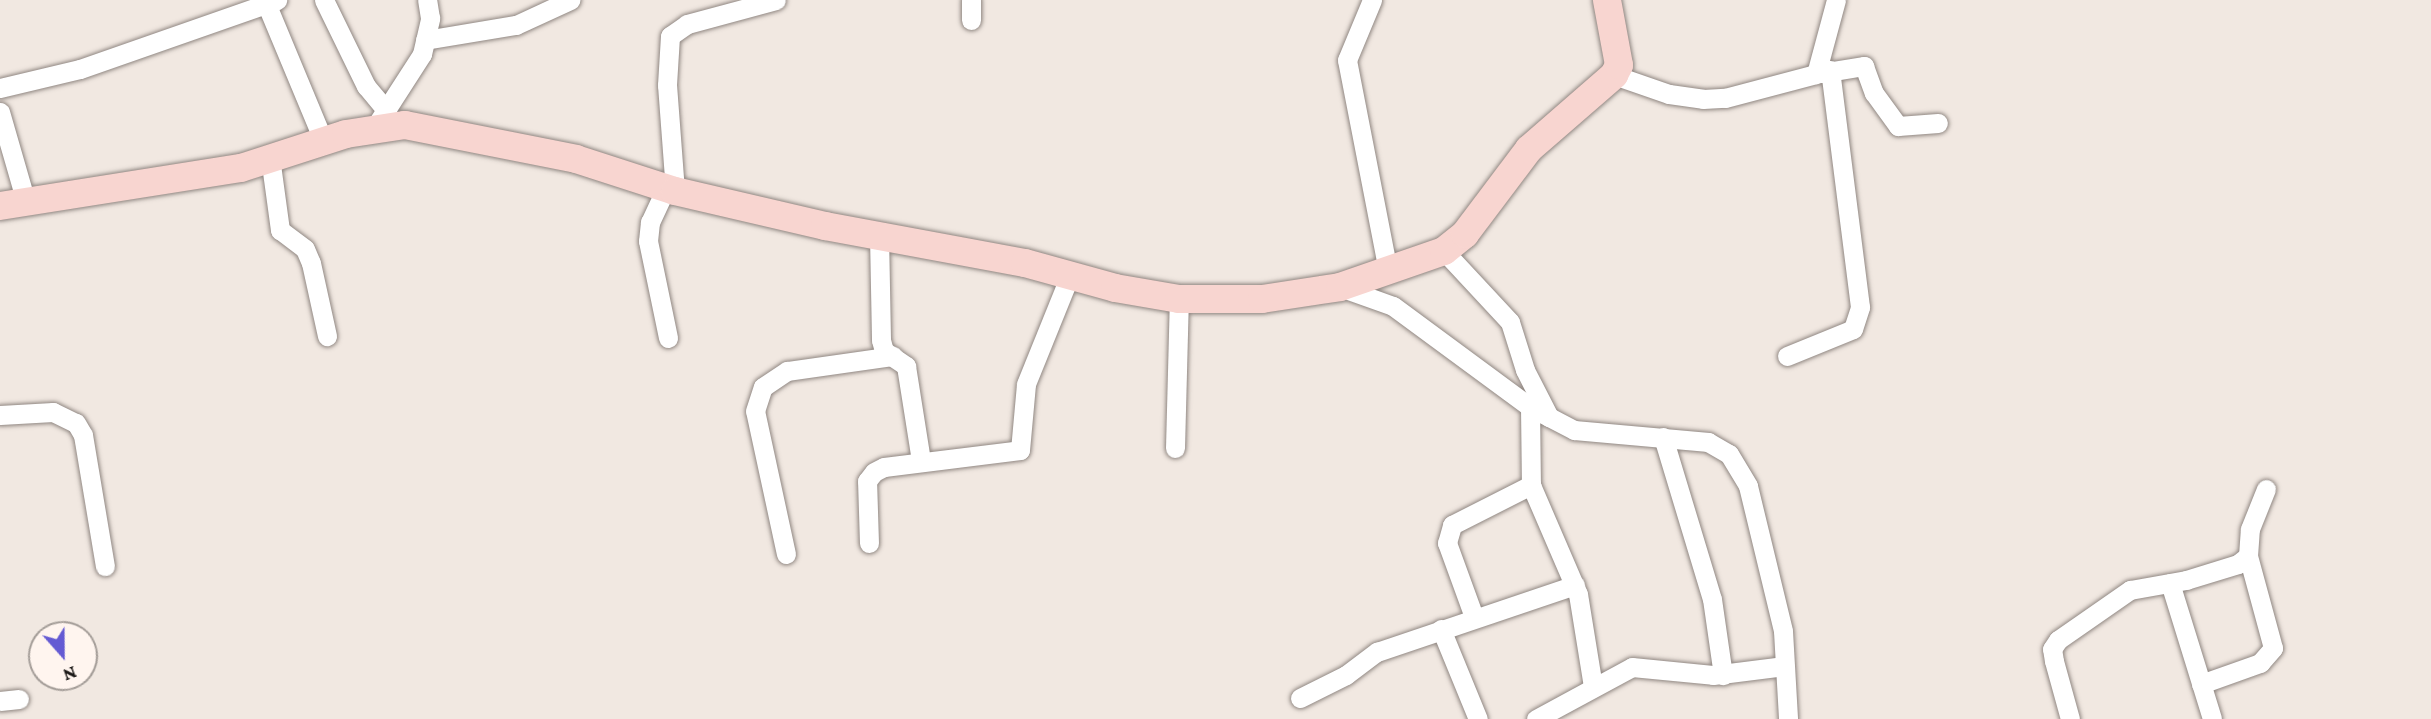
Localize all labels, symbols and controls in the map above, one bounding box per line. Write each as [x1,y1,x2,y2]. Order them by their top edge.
north arrow [28,621,98,691]
text: N [60,662,80,686]

